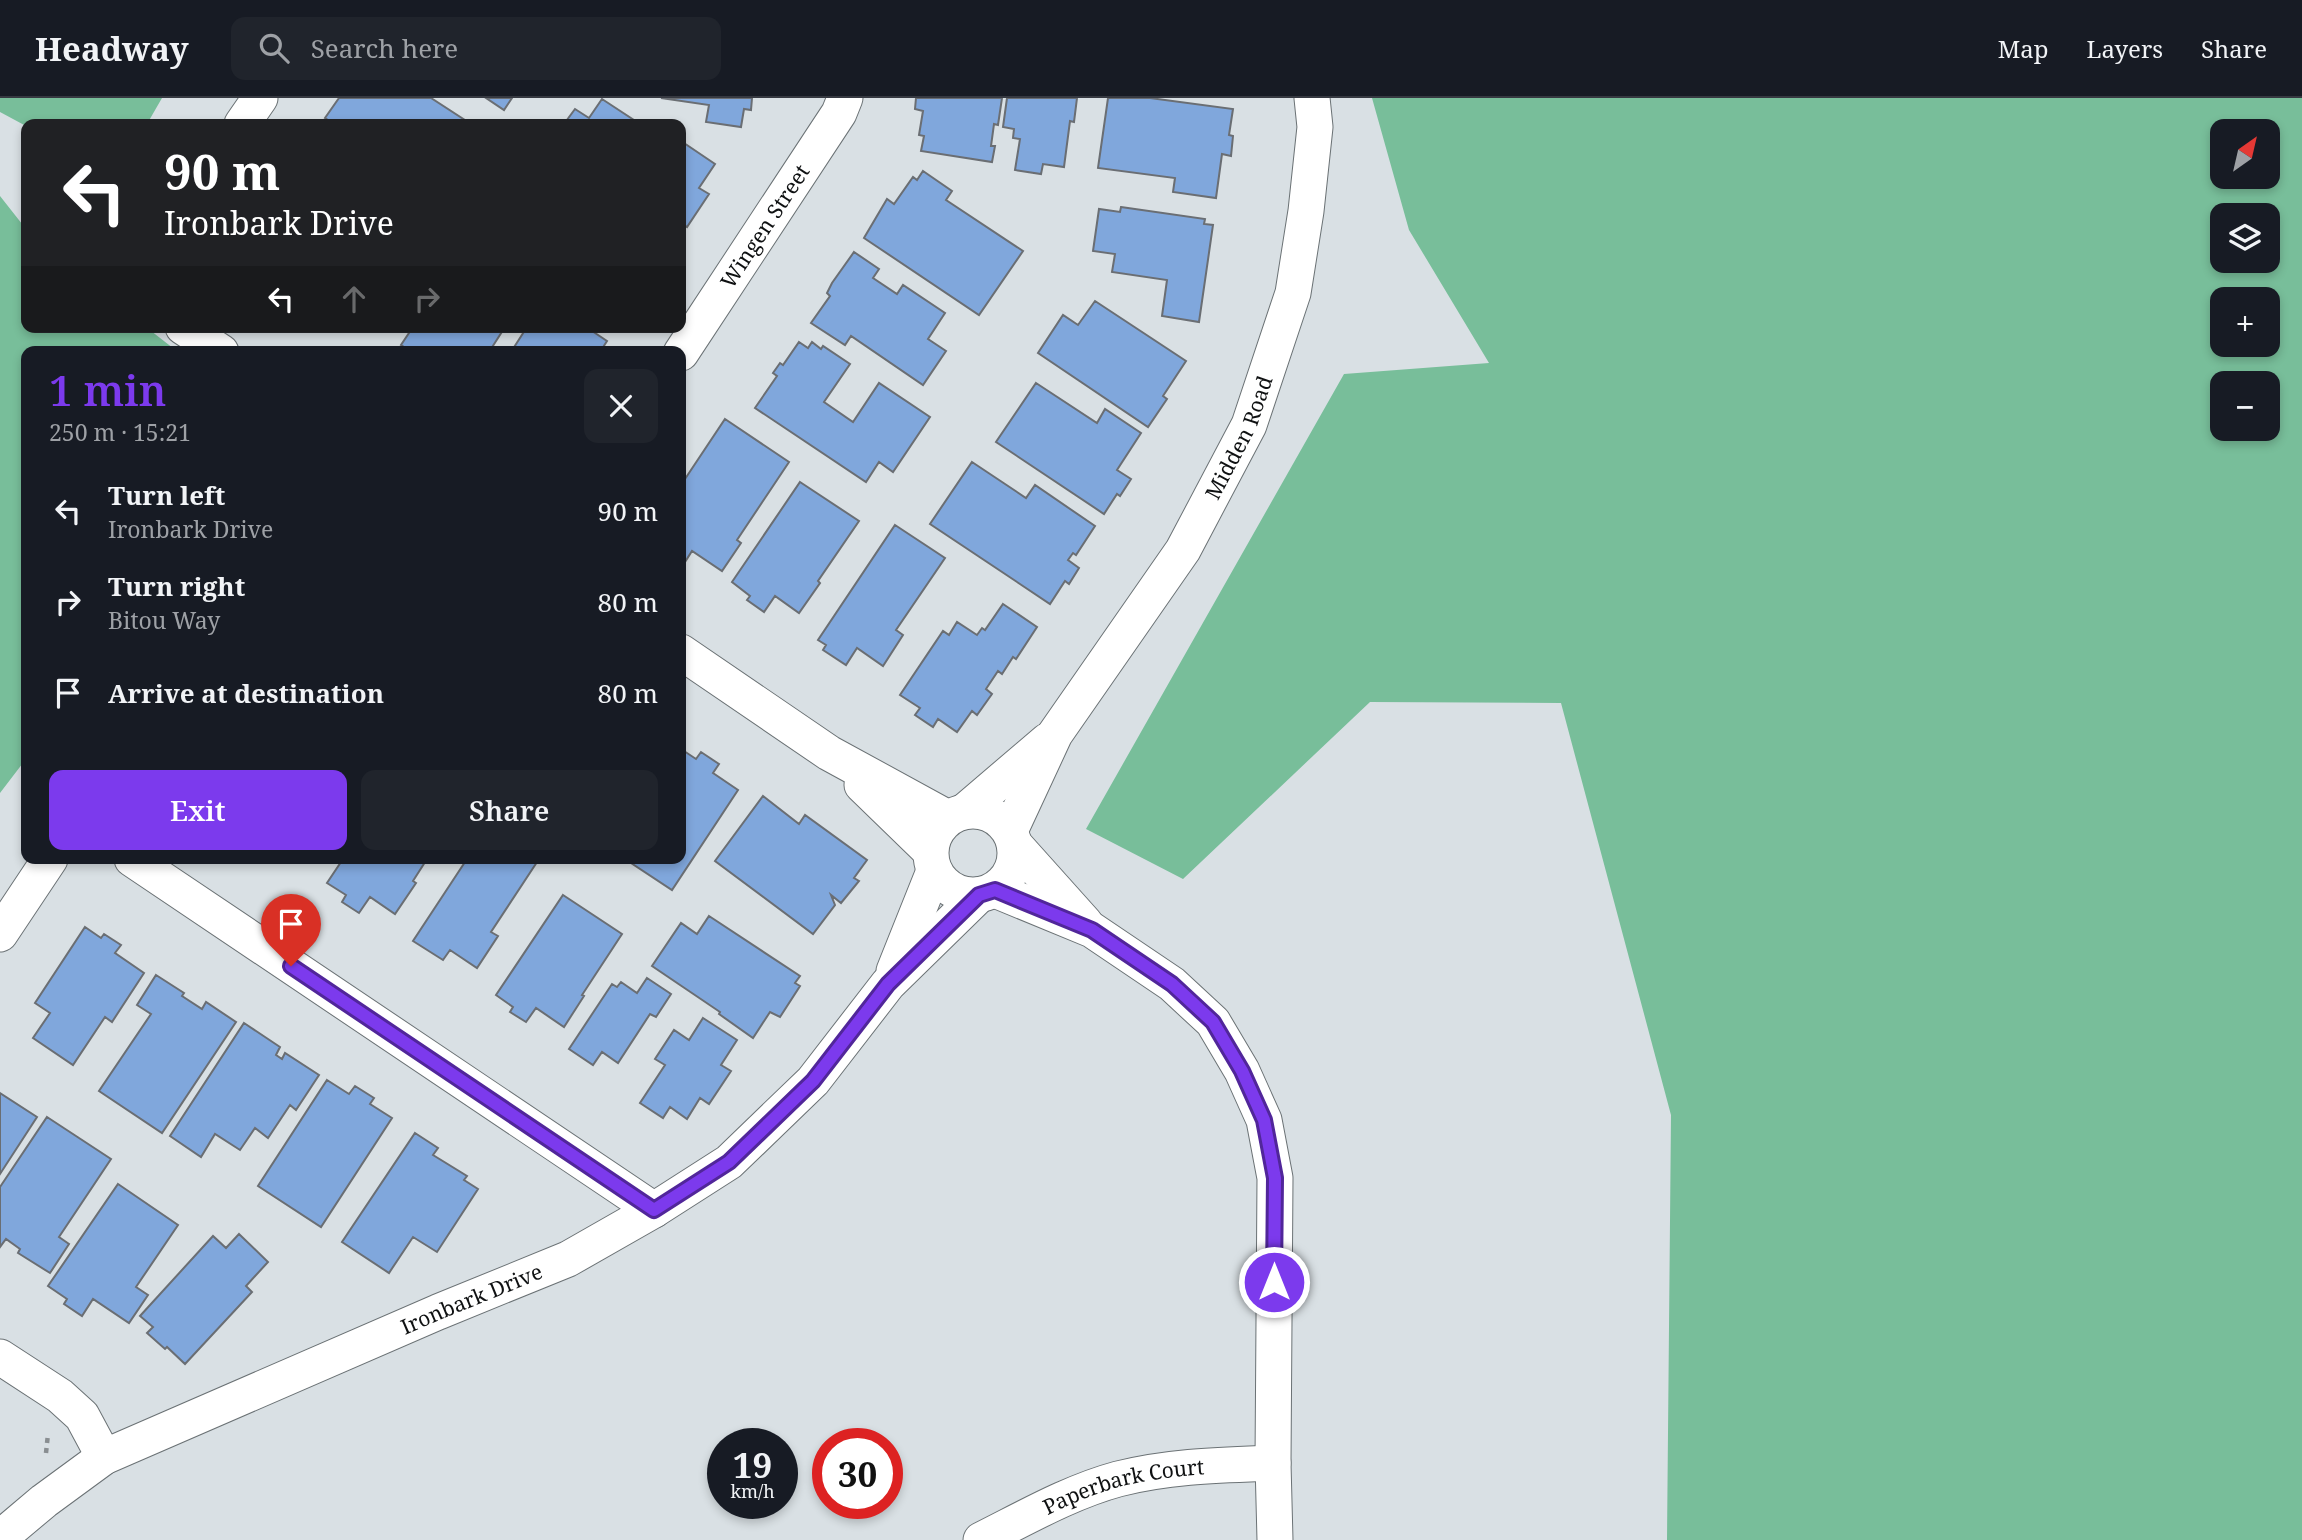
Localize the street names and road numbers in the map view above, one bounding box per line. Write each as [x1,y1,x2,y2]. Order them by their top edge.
street label: Wingen Street [714,159,815,293]
street label: Midden Road [1198,372,1278,504]
street label: Ironbark Drive [396,1257,547,1341]
street label: Paperbark Court [1038,1452,1205,1521]

